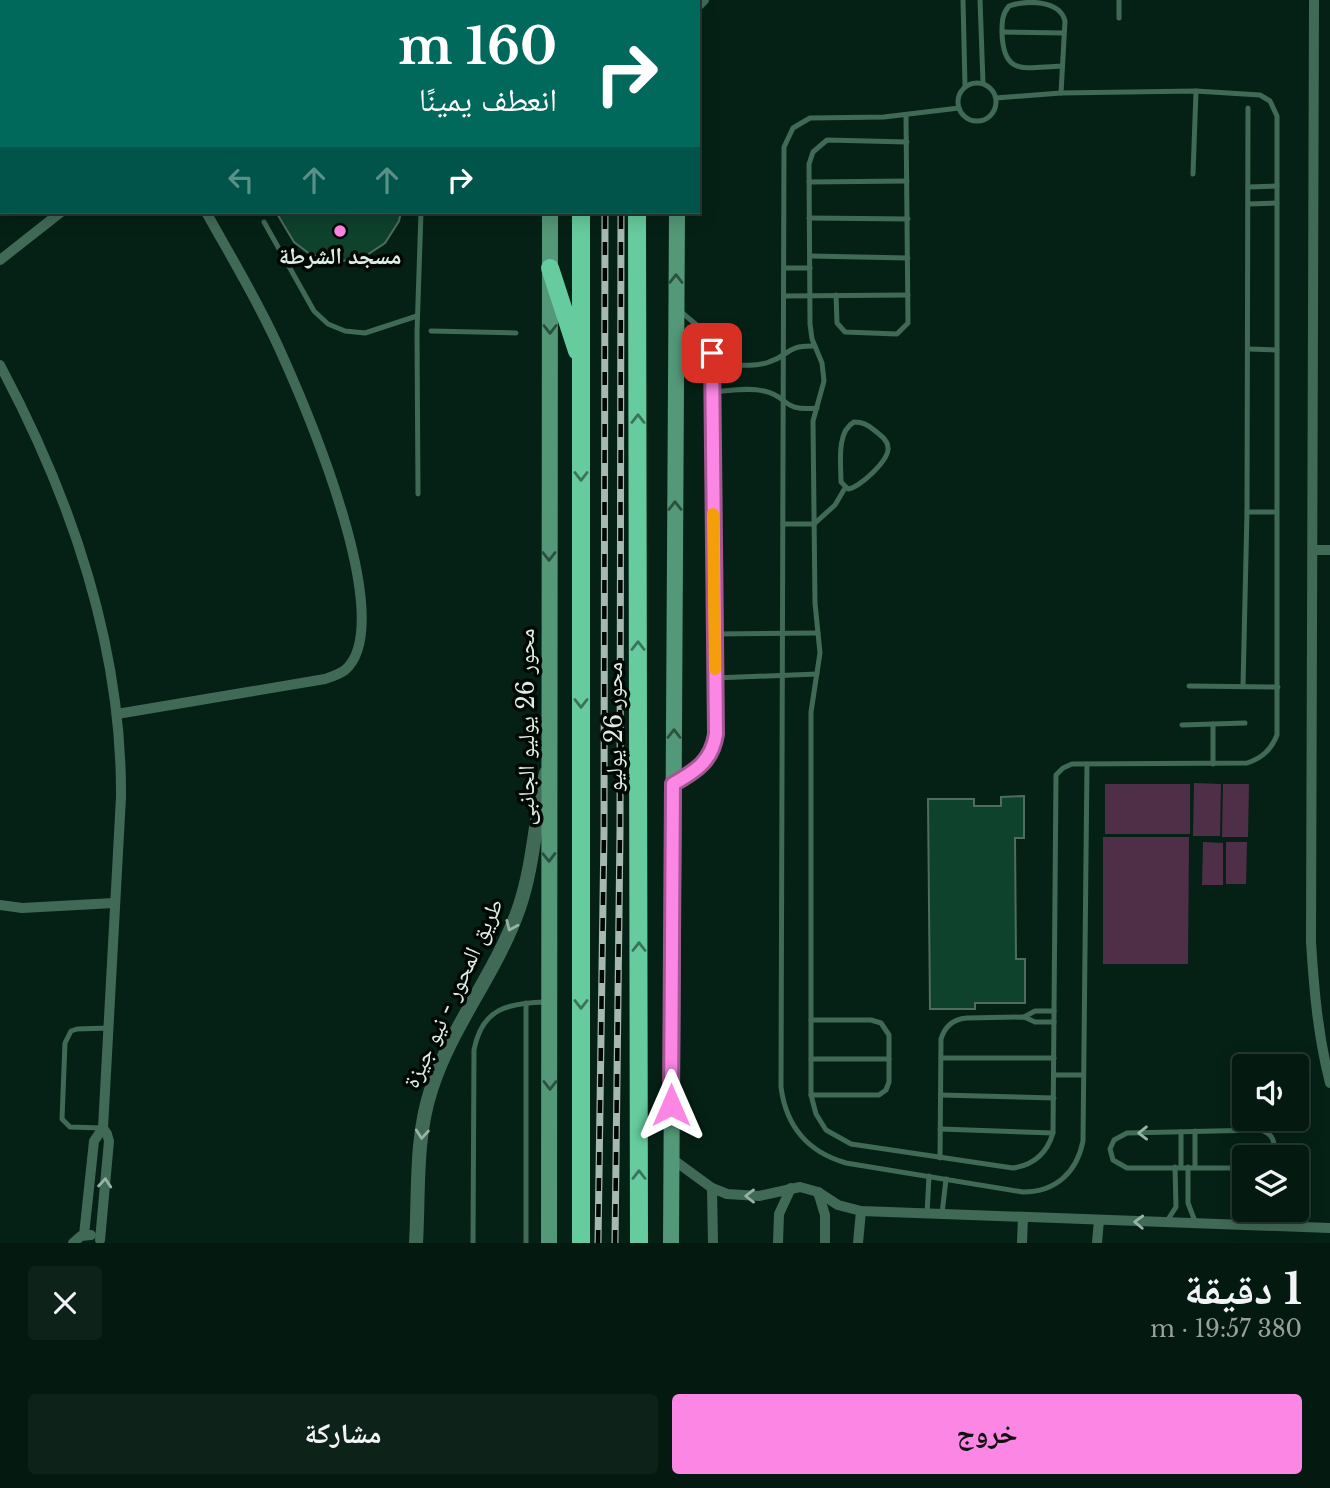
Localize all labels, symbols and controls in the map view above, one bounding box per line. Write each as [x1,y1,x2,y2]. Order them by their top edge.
text: 160 m [398,16,557,77]
icon: right [581,28,672,119]
text: انعطف يمينًا [419,80,557,120]
icon: left [222,161,260,199]
icon: ahead [295,161,333,199]
icon: ahead [368,161,406,199]
icon: right [441,161,479,199]
marker: مسجد الشرطة [332,223,348,239]
place label: مسجد الشرطة [279,242,401,270]
one-way arrow [668,273,684,284]
pin [682,323,742,383]
one-way arrow [542,324,558,335]
icon: arrive [693,334,731,372]
one-way arrow [630,413,646,424]
one-way arrow [573,471,589,482]
one-way arrow [667,501,683,511]
one-way arrow [541,552,557,562]
street label: محور 26 يوليو الجانبى [512,628,540,826]
one-way arrow [631,641,646,652]
street label: محور 26 يوليو [600,662,628,792]
one-way arrow [573,699,589,709]
one-way arrow [666,728,682,739]
one-way arrow [541,853,557,863]
street label: طريق المحور - نيو جيزة [397,894,509,1092]
one-way arrow [505,919,519,931]
one-way arrow [631,942,647,952]
one-way arrow [573,1000,589,1010]
map controls [1232,1054,1309,1222]
button: sound [1232,1054,1309,1131]
position arrow [634,1068,708,1142]
one-way arrow [542,1080,558,1091]
one-way arrow [1137,1125,1148,1140]
one-way arrow [415,1129,430,1140]
button: layers [1232,1145,1309,1222]
one-way arrow [631,1169,647,1180]
one-way arrow [97,1178,112,1189]
one-way arrow [745,1188,755,1204]
one-way arrow [1134,1214,1145,1229]
text: 1 دقيقة [1184,1263,1302,1315]
button: close [28,1266,102,1340]
text: 380 m · 19:57 [1150,1315,1302,1343]
button: مشاركة [28,1394,658,1474]
button: خروج [672,1394,1302,1474]

